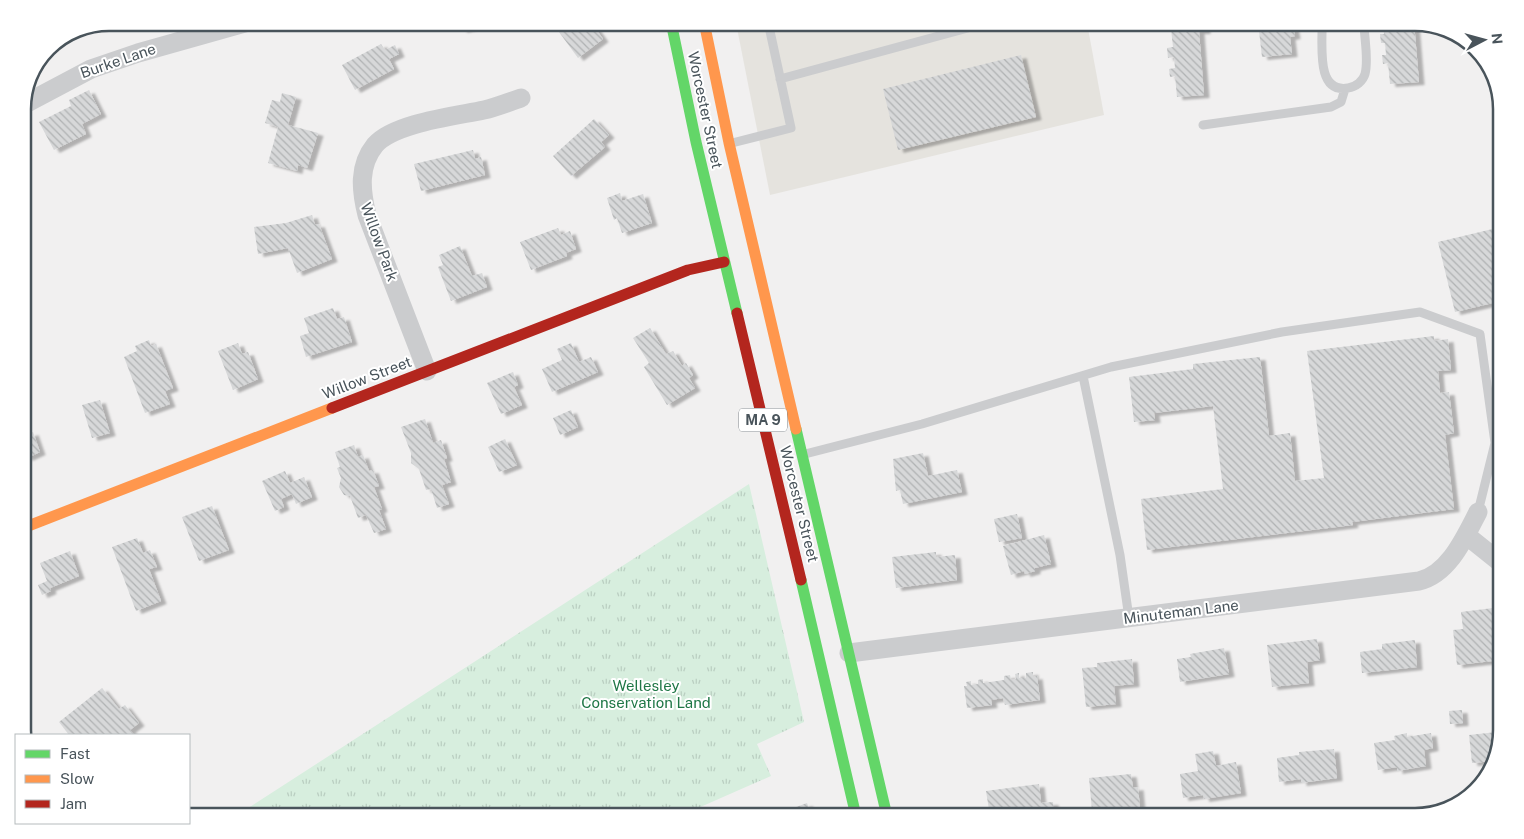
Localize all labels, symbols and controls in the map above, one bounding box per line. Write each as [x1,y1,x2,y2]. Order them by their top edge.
north arrow [1459,15,1509,65]
text: N [1488,32,1505,45]
street label: Burke Lane [78,40,158,81]
street label: Worcester Street [685,50,726,170]
street label: Willow Park [357,200,402,283]
street label: Willow Street [320,353,414,402]
road number: MA 9 [739,408,787,432]
street label: Worcester Street [777,444,822,564]
street label: Minuteman Lane [1122,596,1240,627]
park label: Wellesley Conservation Land [581,677,711,711]
legend [15,734,190,824]
text: Fast [60,745,90,762]
text: Slow [60,770,95,787]
text: Jam [60,795,87,812]

